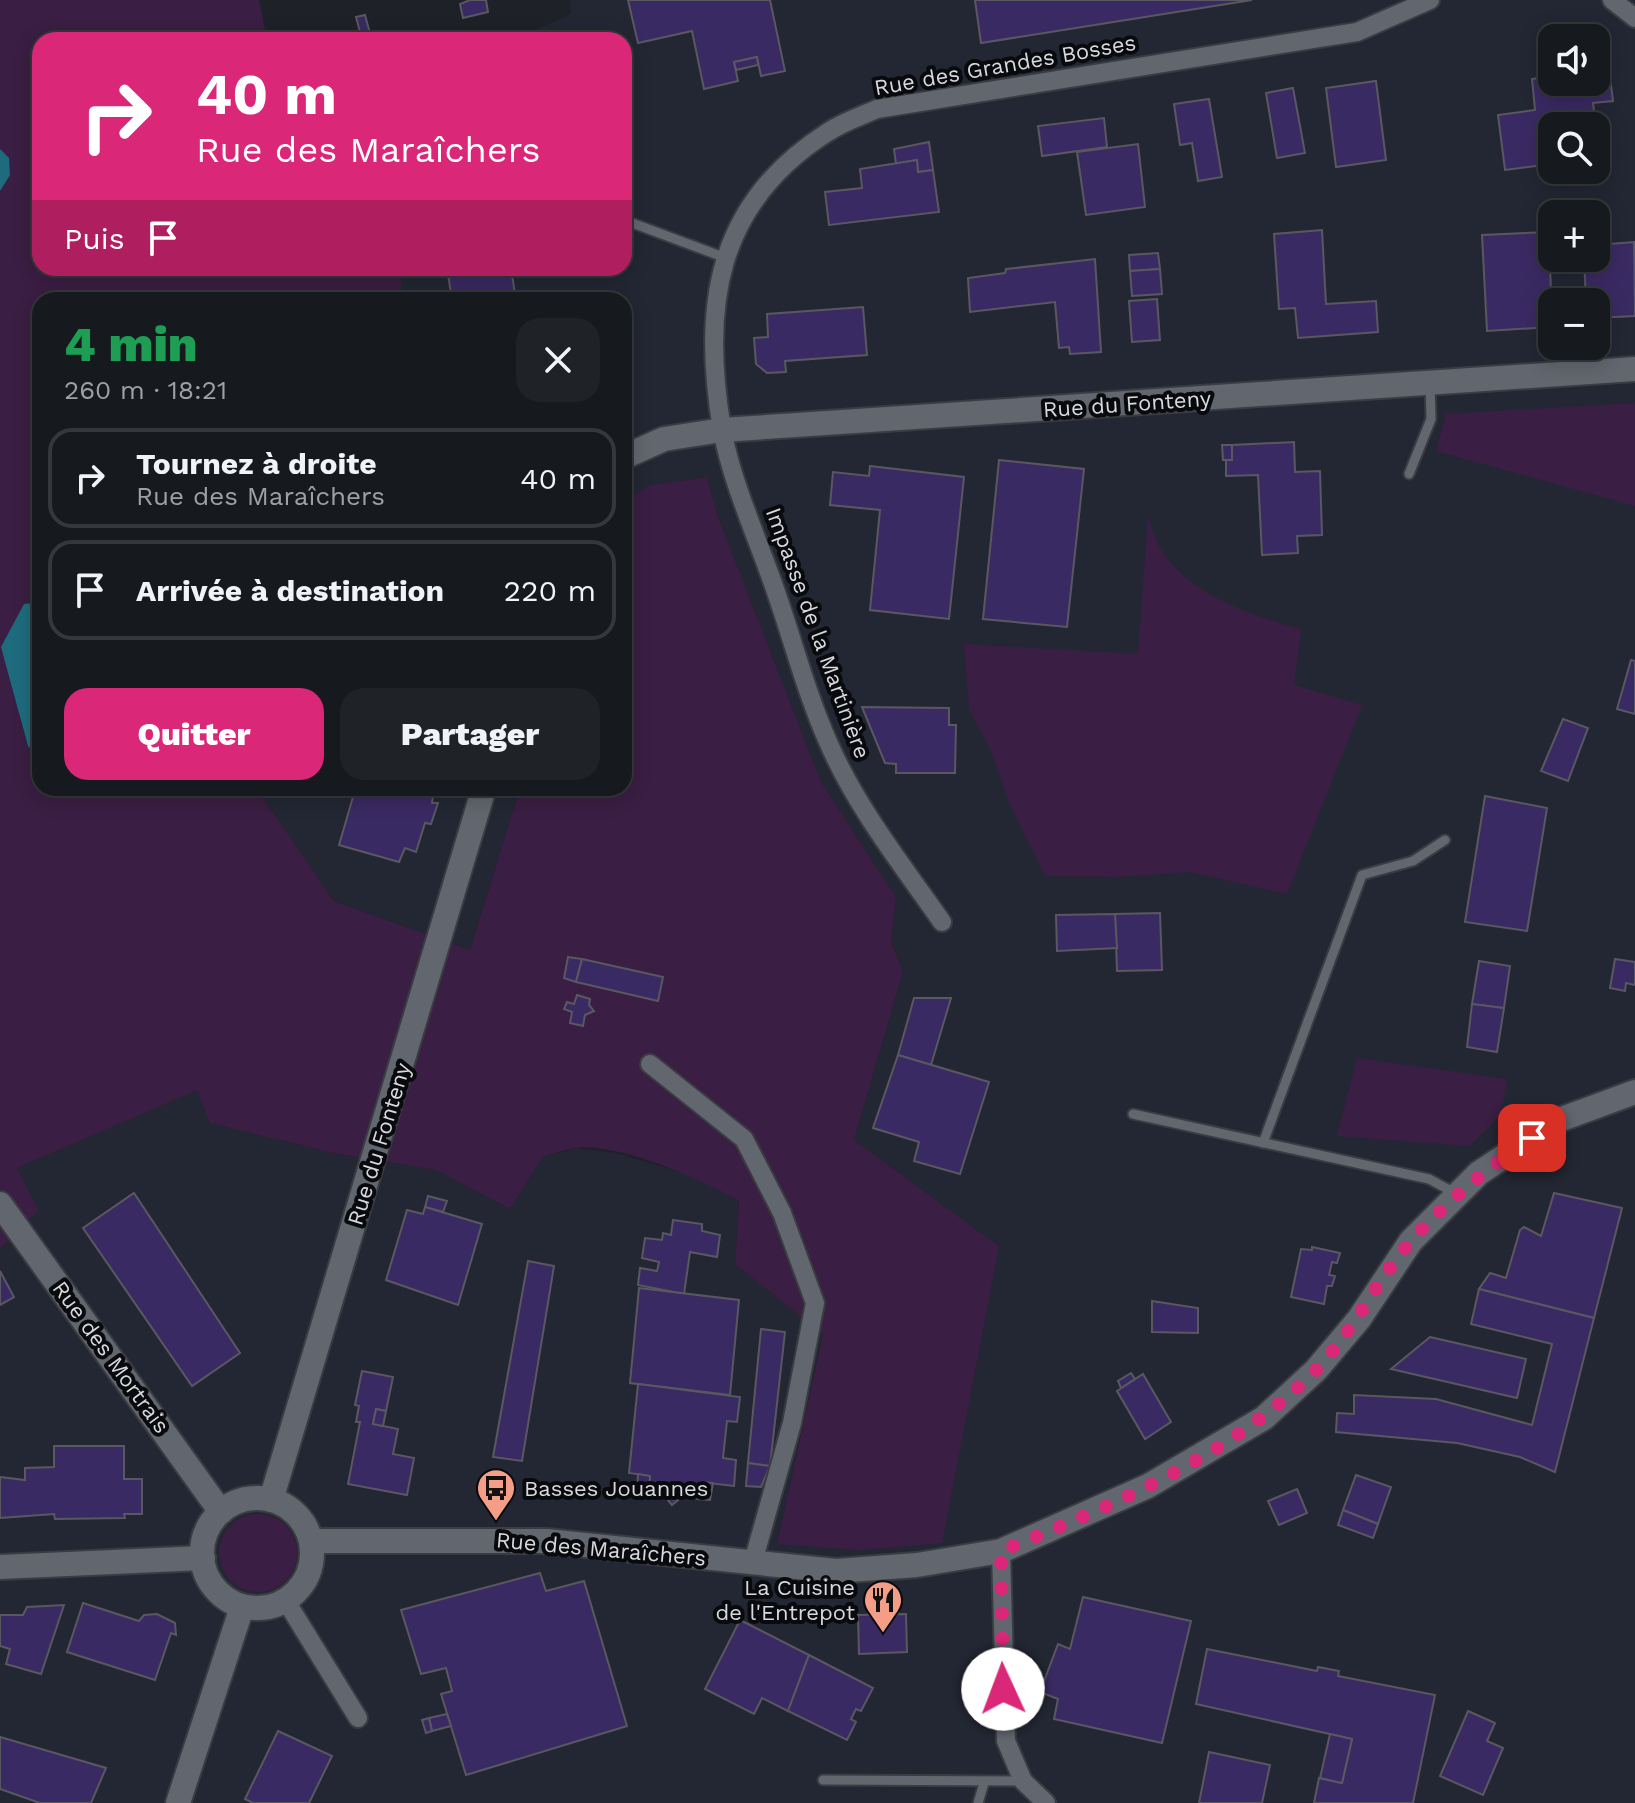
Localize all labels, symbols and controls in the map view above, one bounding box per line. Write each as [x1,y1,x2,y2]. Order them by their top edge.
map controls [1538,24,1610,360]
button: sound [1538,24,1610,96]
street label: Rue des Grandes Bosses [872,30,1138,100]
text: 40 m [196,62,337,128]
icon: right [64,64,168,168]
button: search [1538,112,1610,184]
text: Rue des Maraîchers [196,129,541,171]
button: + [1538,200,1610,272]
icon: arrive [141,216,185,260]
text: Puis [64,221,125,256]
button: − [1538,288,1610,360]
text: 4 min [64,316,198,373]
button: close [516,318,600,402]
text: 260 m · 18:21 [64,375,227,405]
street label: Rue du Fonteny [1042,386,1213,422]
text: Tournez à droite [136,446,377,481]
icon: right [68,456,112,500]
text: 40 m [520,461,596,496]
text: Rue des Maraîchers [136,481,385,511]
street label: Impasse de la Martinière [761,504,875,762]
icon: arrive [68,568,112,612]
text: Arrivée à destination [136,573,444,608]
text: 220 m [504,573,596,608]
button: Quitter [64,688,324,780]
button: Partager [340,688,600,780]
street label: Rue du Fonteny [342,1059,416,1228]
pin [1498,1104,1566,1172]
icon: arrive [1510,1116,1554,1160]
street label: Rue des Mortrais [47,1276,175,1438]
bus stop icon: Basses Jouannes [475,1467,517,1522]
place label: Basses Jouannes [524,1476,708,1501]
street label: Rue des Maraîchers [495,1527,707,1571]
place label: La Cuisine de l'Entrepot [716,1575,855,1625]
restaurant icon: La Cuisine de l'Entrepot [862,1579,904,1634]
position arrow [961,1647,1045,1731]

